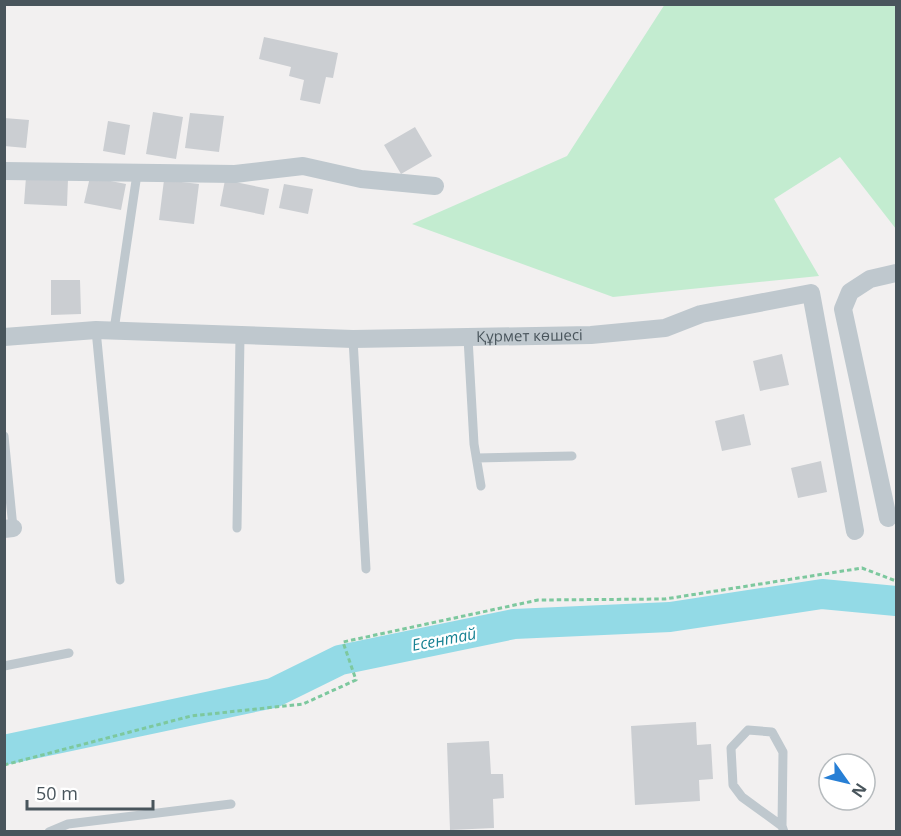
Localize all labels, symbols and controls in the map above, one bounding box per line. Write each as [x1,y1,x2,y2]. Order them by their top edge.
street label: Құрмет көшесі [476,324,583,346]
water label: Есентай [410,622,478,656]
north arrow [817,752,877,812]
scale bar [27,773,153,811]
text: N [847,779,872,802]
text: 50 m [36,781,78,805]

